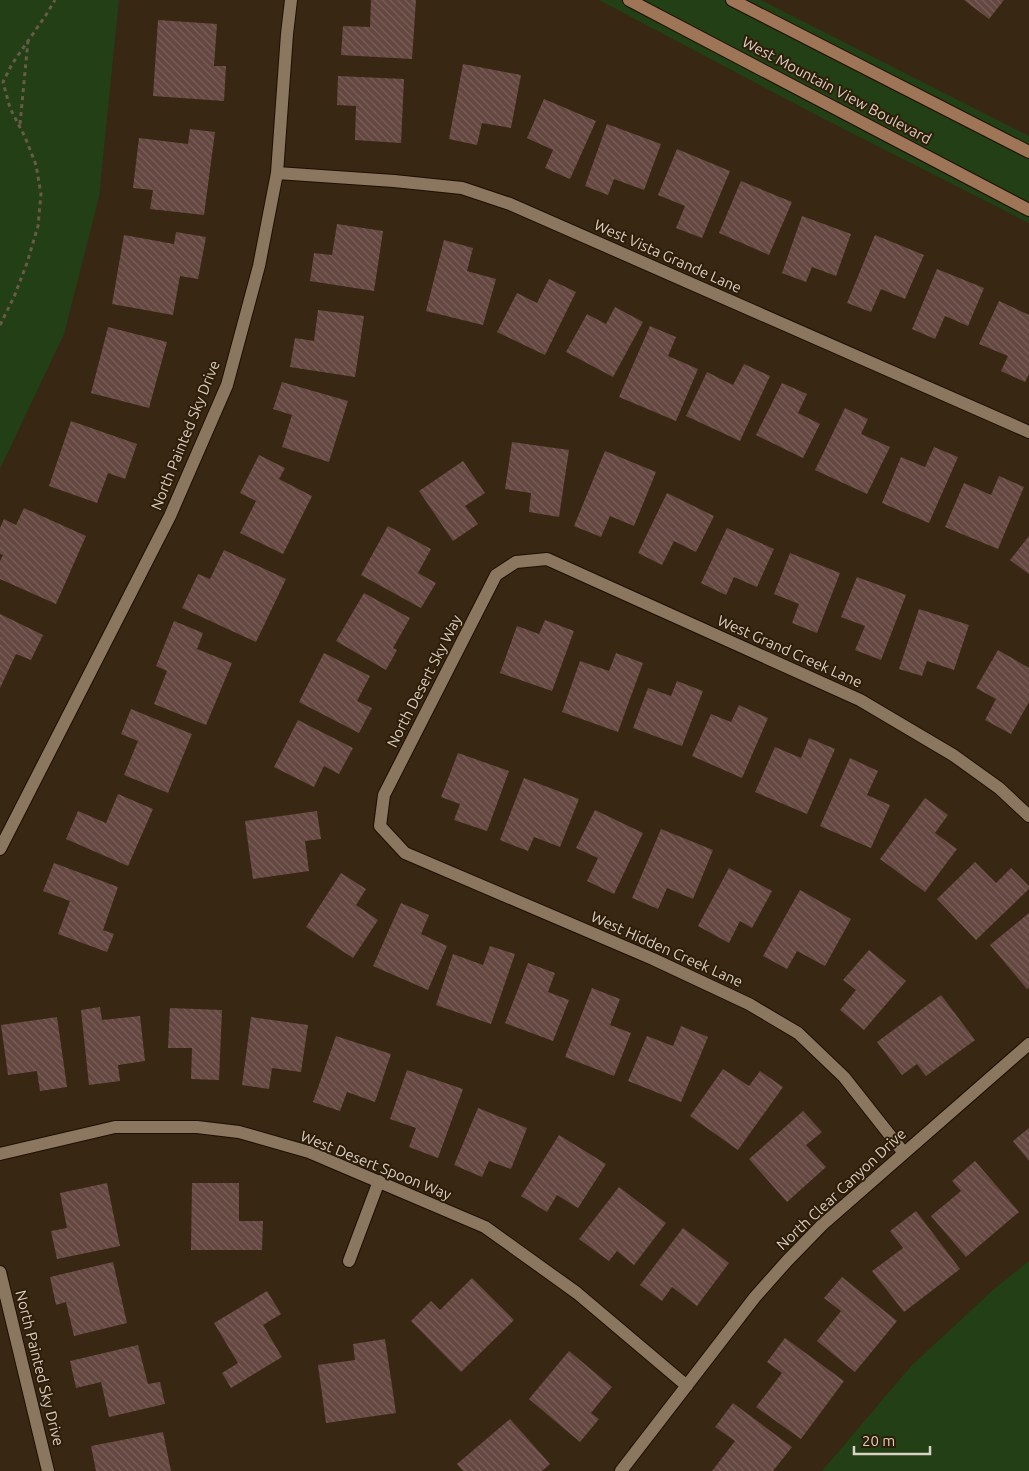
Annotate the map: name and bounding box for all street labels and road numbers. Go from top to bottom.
street label: West Mountain View Boulevard [740,33,934,147]
street label: West Vista Grande Lane [592,216,744,296]
street label: North Painted Sky Drive [147,358,223,512]
street label: West Grand Creek Lane [715,611,865,691]
street label: North Desert Sky Way [383,612,465,750]
street label: West Hidden Creek Lane [588,908,746,990]
street label: North Clear Canyon Drive [773,1125,909,1253]
street label: West Desert Spoon Way [298,1127,454,1203]
street label: North Painted Sky Drive [12,1288,68,1448]

